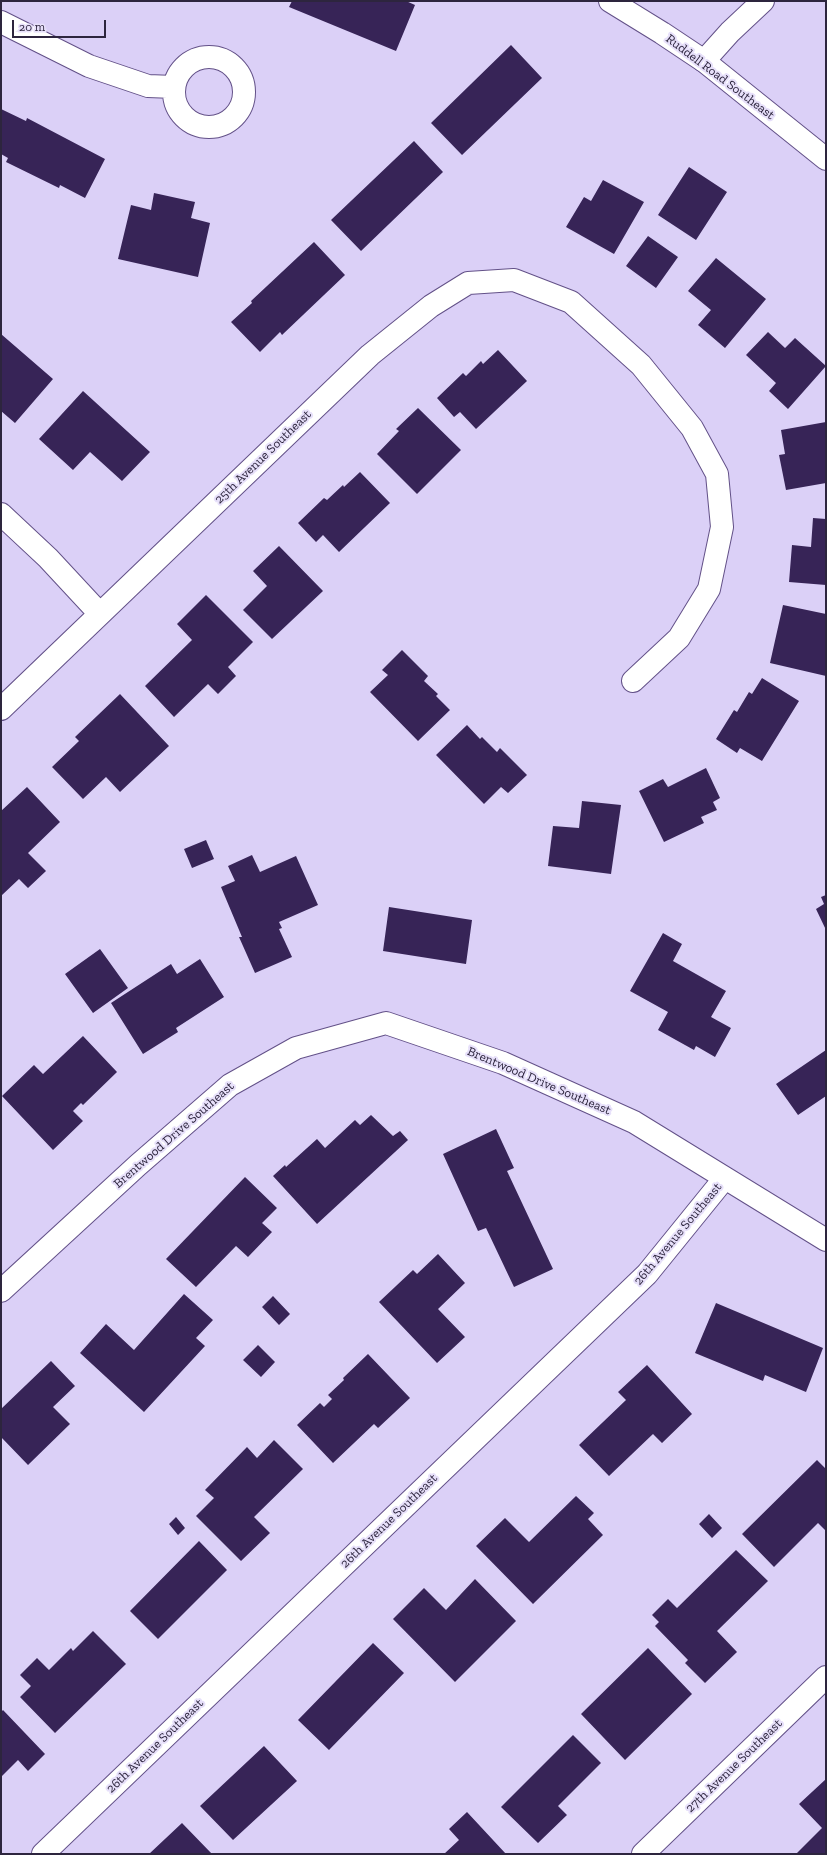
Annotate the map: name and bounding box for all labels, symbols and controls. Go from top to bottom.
scale bar [14,12,108,38]
text: 20 m [19,20,45,34]
street label: Ruddell Road Southeast [662,31,778,123]
street label: 25th Avenue Southeast [211,407,315,507]
street label: Brentwood Drive Southeast [465,1044,613,1118]
street label: Brentwood Drive Southeast [111,1078,237,1192]
street label: 26th Avenue Southeast [631,1180,725,1288]
street label: 26th Avenue Southeast [337,1471,441,1571]
street label: 26th Avenue Southeast [103,1696,207,1796]
street label: 27th Avenue Southeast [683,1716,785,1816]

